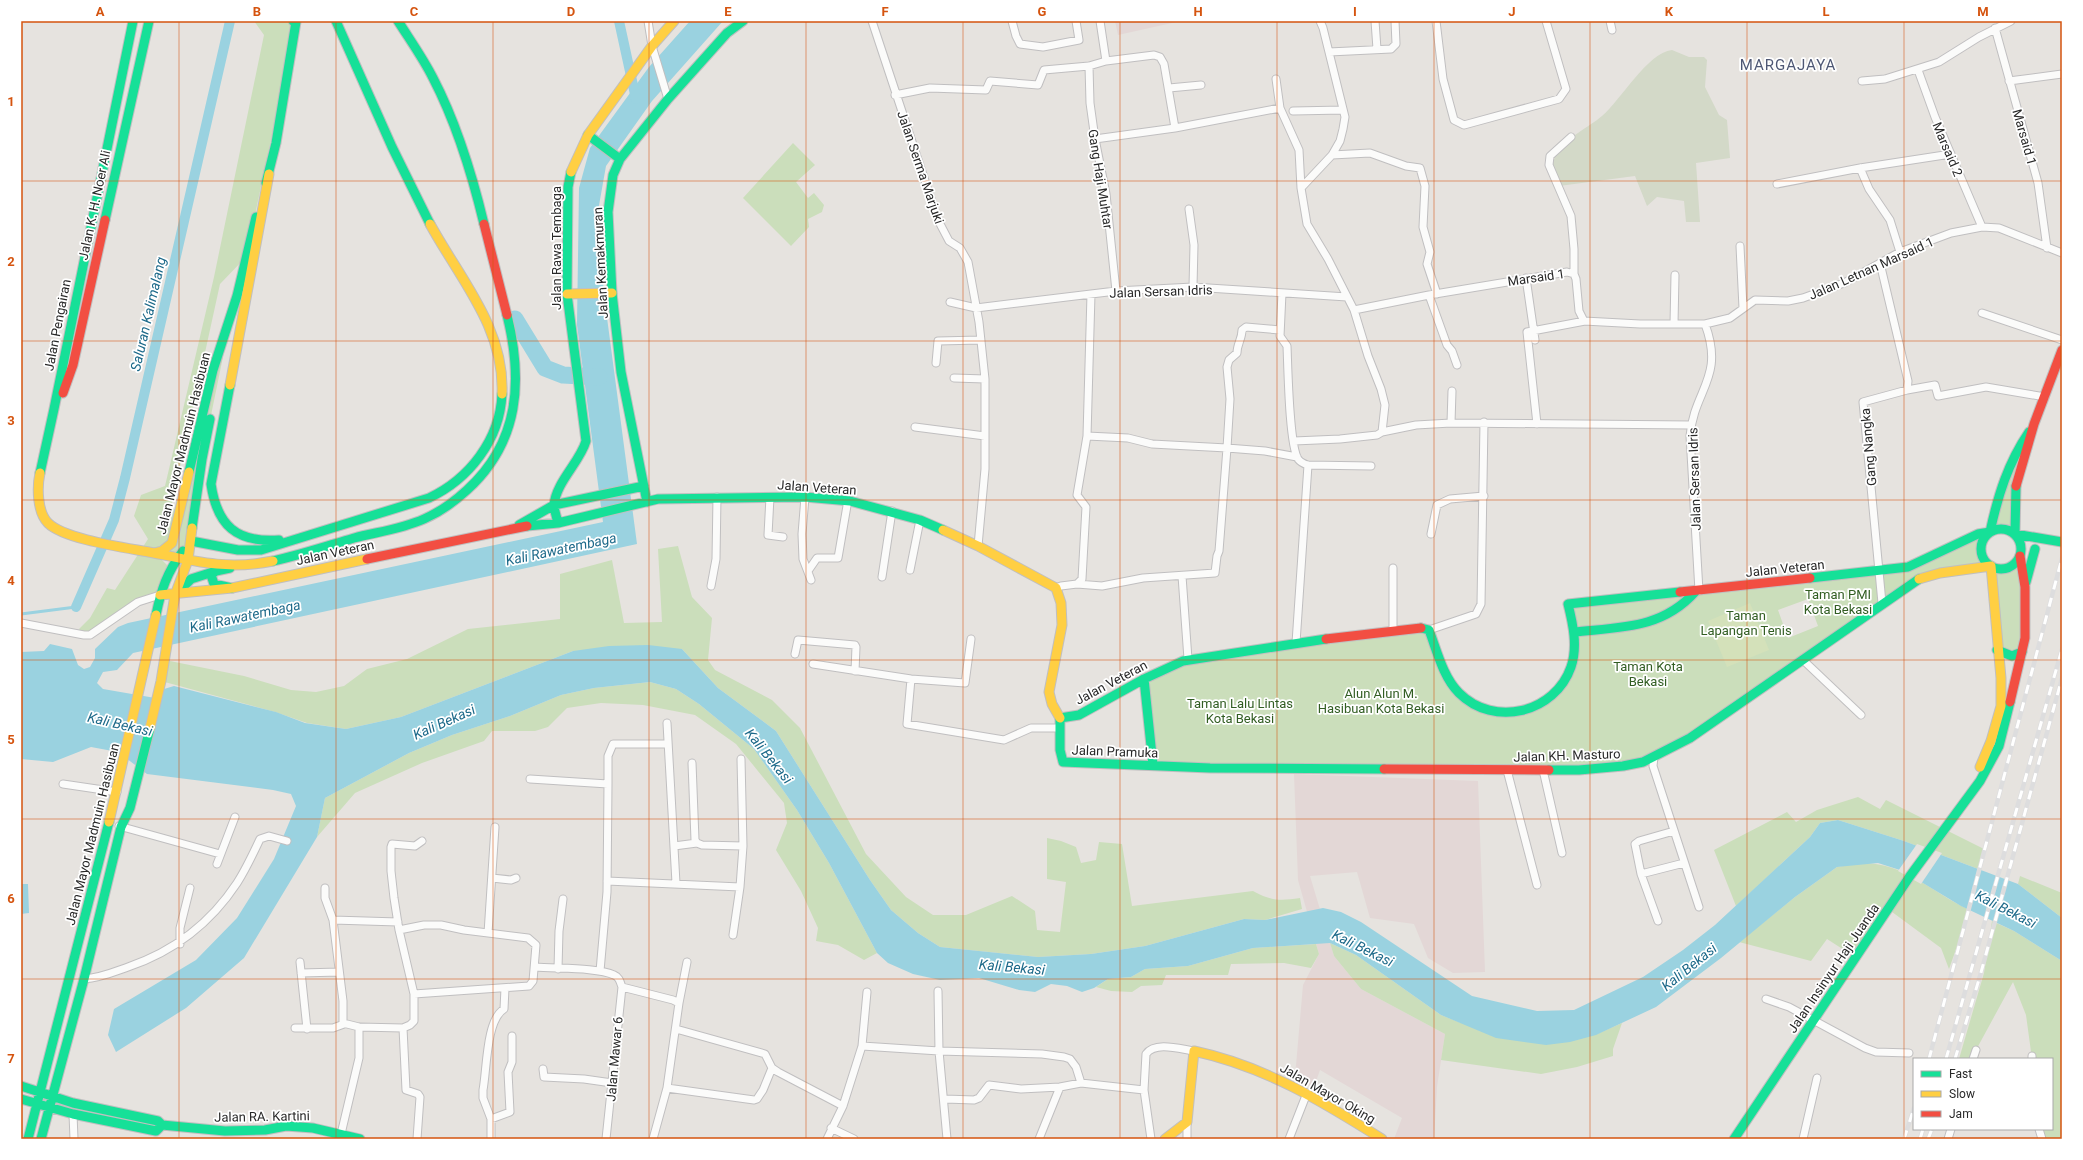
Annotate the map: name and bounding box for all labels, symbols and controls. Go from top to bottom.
text: A [96,4,105,19]
text: B [253,4,261,19]
text: C [410,4,419,19]
text: D [567,4,575,19]
text: E [724,4,732,19]
text: F [881,4,889,19]
text: G [1038,4,1047,19]
text: H [1193,4,1203,19]
text: I [1353,4,1357,19]
text: J [1508,4,1516,19]
text: K [1665,4,1674,19]
text: L [1822,4,1830,19]
text: M [1977,4,1989,19]
district label: MARGAJAYA [1740,56,1836,74]
text: 1 [7,94,15,109]
street label: Marsaid 1 [2009,107,2040,167]
street label: Jalan Serma Marjuki [894,109,947,226]
street label: Marsaid 2 [1929,120,1966,179]
street label: Gang Haji Muhtar [1085,128,1116,231]
street label: Jalan K. H. Noer Ali [76,149,113,261]
street label: Jalan Rawa Tembaga [549,186,564,310]
street label: Jalan Kemakmuran [590,207,611,319]
street label: Jalan Letnan Marsaid 1 [1806,234,1936,303]
text: 2 [7,254,15,269]
water label: Saluran Kalimalang [127,255,169,373]
street label: Marsaid 1 [1506,266,1566,289]
street label: Jalan Pengairan [41,278,74,372]
street label: Jalan Sersan Idris [1109,282,1213,301]
street label: Jalan Mayor Madmuin Hasibuan [154,351,213,536]
street label: Gang Nangka [1858,407,1879,487]
text: 3 [7,413,15,428]
street label: Jalan Sersan Idris [1685,427,1704,531]
street label: Jalan Veteran [777,477,857,498]
water label: Kali Rawatembaga [504,529,618,569]
street label: Jalan Veteran [295,537,375,568]
street label: Jalan Veteran [1745,557,1825,580]
text: 4 [7,573,15,588]
park label: Taman PMI Kota Bekasi [1804,587,1872,617]
water label: Kali Rawatembaga [188,596,302,636]
park label: Taman Lapangan Tenis [1700,608,1792,638]
street label: Jalan Veteran [1073,657,1150,708]
park label: Taman Kota Bekasi [1613,659,1683,689]
park label: Alun Alun M. Hasibuan Kota Bekasi [1318,686,1444,716]
park label: Taman Lalu Lintas Kota Bekasi [1187,696,1293,726]
water label: Kali Bekasi [411,701,478,743]
water label: Kali Bekasi [86,709,155,739]
water label: Kali Bekasi [742,725,796,787]
text: 5 [7,732,15,747]
street label: Jalan Mayor Madmuin Hasibuan [63,742,122,927]
street label: Jalan Pramuka [1071,742,1158,761]
street label: Jalan KH. Masturo [1513,746,1621,765]
water label: Kali Bekasi [1973,887,2040,931]
text: 6 [7,891,15,906]
street label: Jalan Insinyur Haji Juanda [1785,901,1882,1036]
water label: Kali Bekasi [1330,926,1397,970]
water label: Kali Bekasi [1658,940,1720,994]
water label: Kali Bekasi [978,956,1046,978]
street label: Jalan Mawar 6 [603,1016,626,1102]
text: 7 [7,1051,15,1066]
legend [1913,1058,2053,1130]
street label: Jalan Mayor Oking [1277,1060,1378,1127]
text: Fast [1949,1067,1972,1081]
text: Slow [1949,1087,1975,1101]
text: Jam [1949,1107,1973,1121]
street label: Jalan RA. Kartini [214,1108,310,1125]

